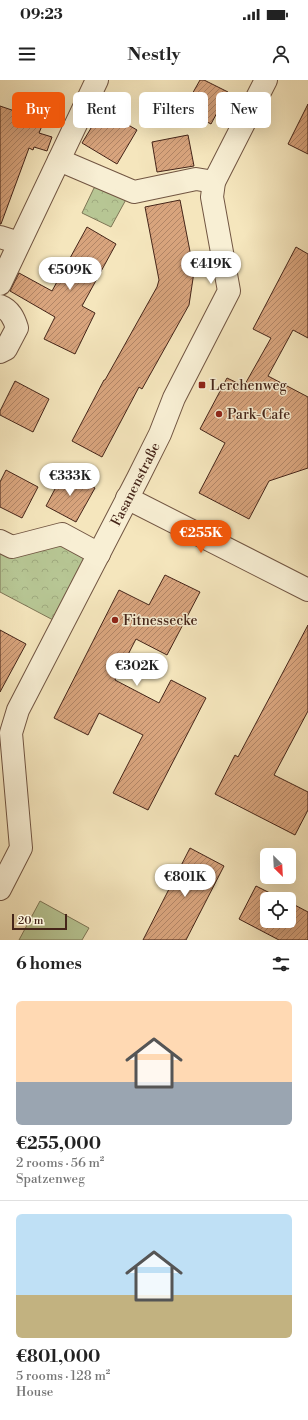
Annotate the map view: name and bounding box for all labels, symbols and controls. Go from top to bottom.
text: 09:23 [20,5,63,24]
icon: menu [16,43,38,65]
text: Nestly [127,43,181,66]
icon: person [270,43,292,65]
chip: Buy [12,92,65,128]
chip: Rent [73,92,131,128]
chip: Filters [139,92,208,128]
chip: New [216,92,271,128]
pin: €419K [183,251,239,285]
text: €419K [190,256,232,272]
pin: €509K [42,257,98,291]
text: €509K [48,262,92,278]
place label: Lerchenweg [210,377,288,395]
marker: Lerchenweg [197,380,207,390]
place label: Park-Cafe [227,406,290,424]
marker: Park-Cafe [214,409,224,419]
street label: Fasanenstraße [107,440,165,529]
pin: €333K [42,463,98,497]
text: €333K [49,468,91,484]
pin: €255K [173,520,229,554]
text: €255K [179,525,223,541]
place label: Fitnessecke [123,612,198,630]
marker: Fitnessecke [110,615,120,625]
pin: €302K [109,653,165,687]
text: €302K [115,658,159,674]
north arrow [260,848,296,884]
map controls [260,848,296,928]
pin: €801K [157,864,213,898]
text: €801K [164,869,206,885]
button: locate [260,892,296,928]
scale bar [12,912,67,931]
text: 20 m [18,914,43,928]
text: 6 homes [16,953,82,975]
icon: filters [270,953,292,975]
icon: home [118,1027,190,1099]
text: €255,000 [16,1133,101,1155]
text: 2 rooms · 56 m² [16,1155,104,1171]
text: Spatzenweg [16,1171,85,1187]
icon: home [118,1240,190,1312]
text: €801,000 [16,1346,100,1368]
text: 5 rooms · 128 m² [16,1368,110,1384]
text: House [16,1384,53,1400]

